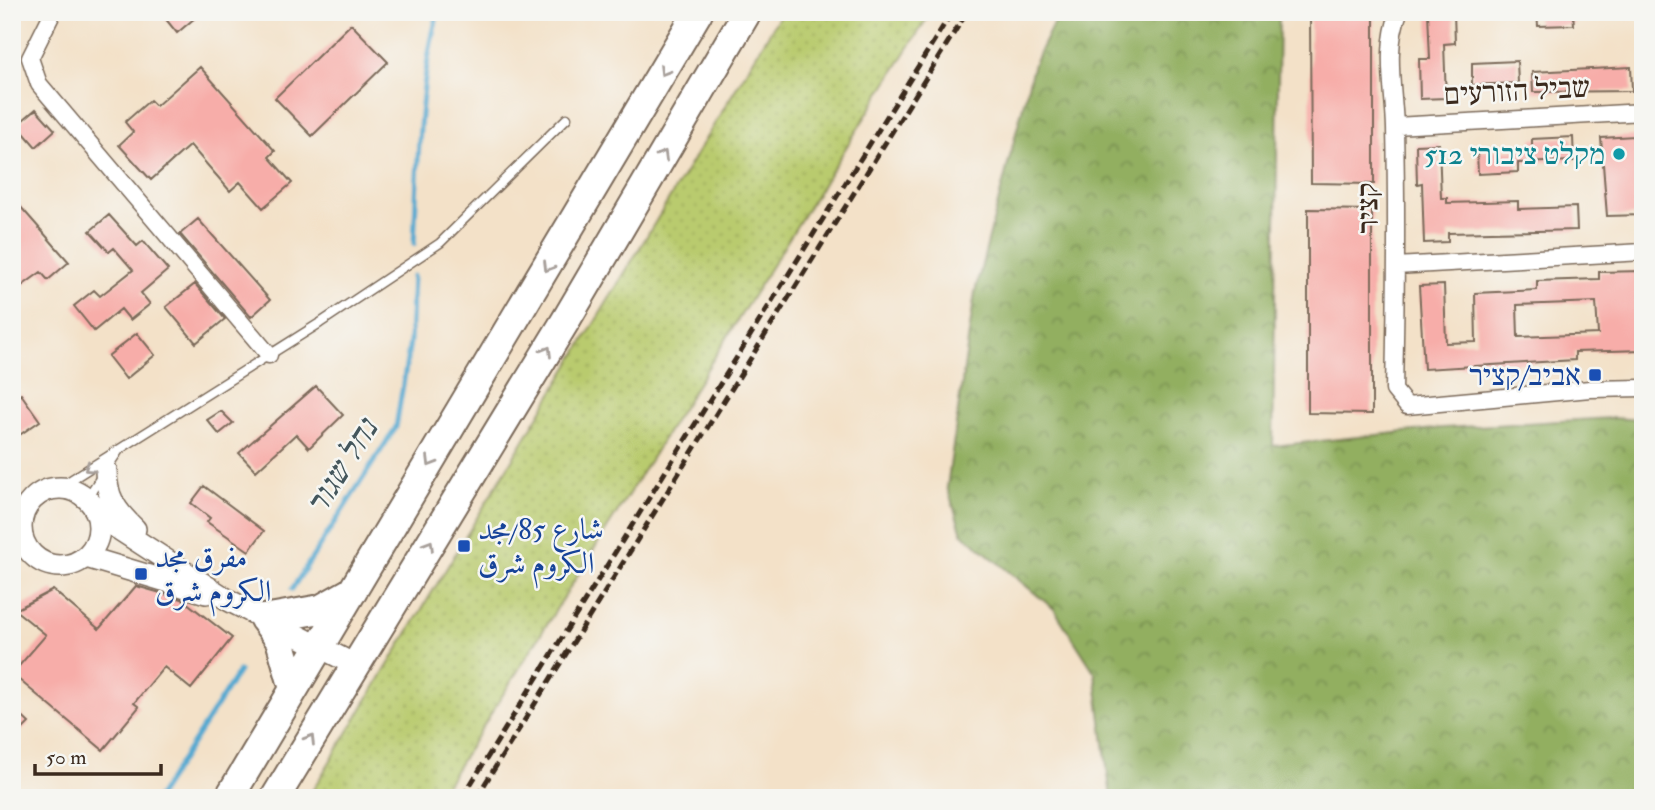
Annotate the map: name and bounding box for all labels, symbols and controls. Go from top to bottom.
one-way arrow [659,63,672,76]
street label: שביל הזורעים [1443,69,1591,113]
place label: מקלט ציבורי 512 [1424,136,1605,173]
marker: מקלט ציבורי 512 [1611,146,1627,162]
one-way arrow [655,150,668,163]
street label: קציר [1349,182,1387,234]
one-way arrow [543,259,556,272]
one-way arrow [539,346,552,359]
place label: אביב/קציר [1469,357,1581,394]
marker: אביב/קציר [1587,367,1603,383]
water label: נחל שגור [297,410,388,522]
one-way arrow [427,455,440,468]
one-way arrow [84,459,97,472]
place label: شارع 85/مجد الكروم شرق [478,511,604,589]
marker: شارع 85/مجد الكروم شرق [456,538,472,554]
place label: مفرق مجد الكروم شرق [155,539,272,617]
one-way arrow [420,540,433,553]
marker: مفرق مجد الكروم شرق [133,566,149,582]
scale bar [35,733,161,777]
one-way arrow [302,734,315,747]
text: 50 m [46,744,87,771]

